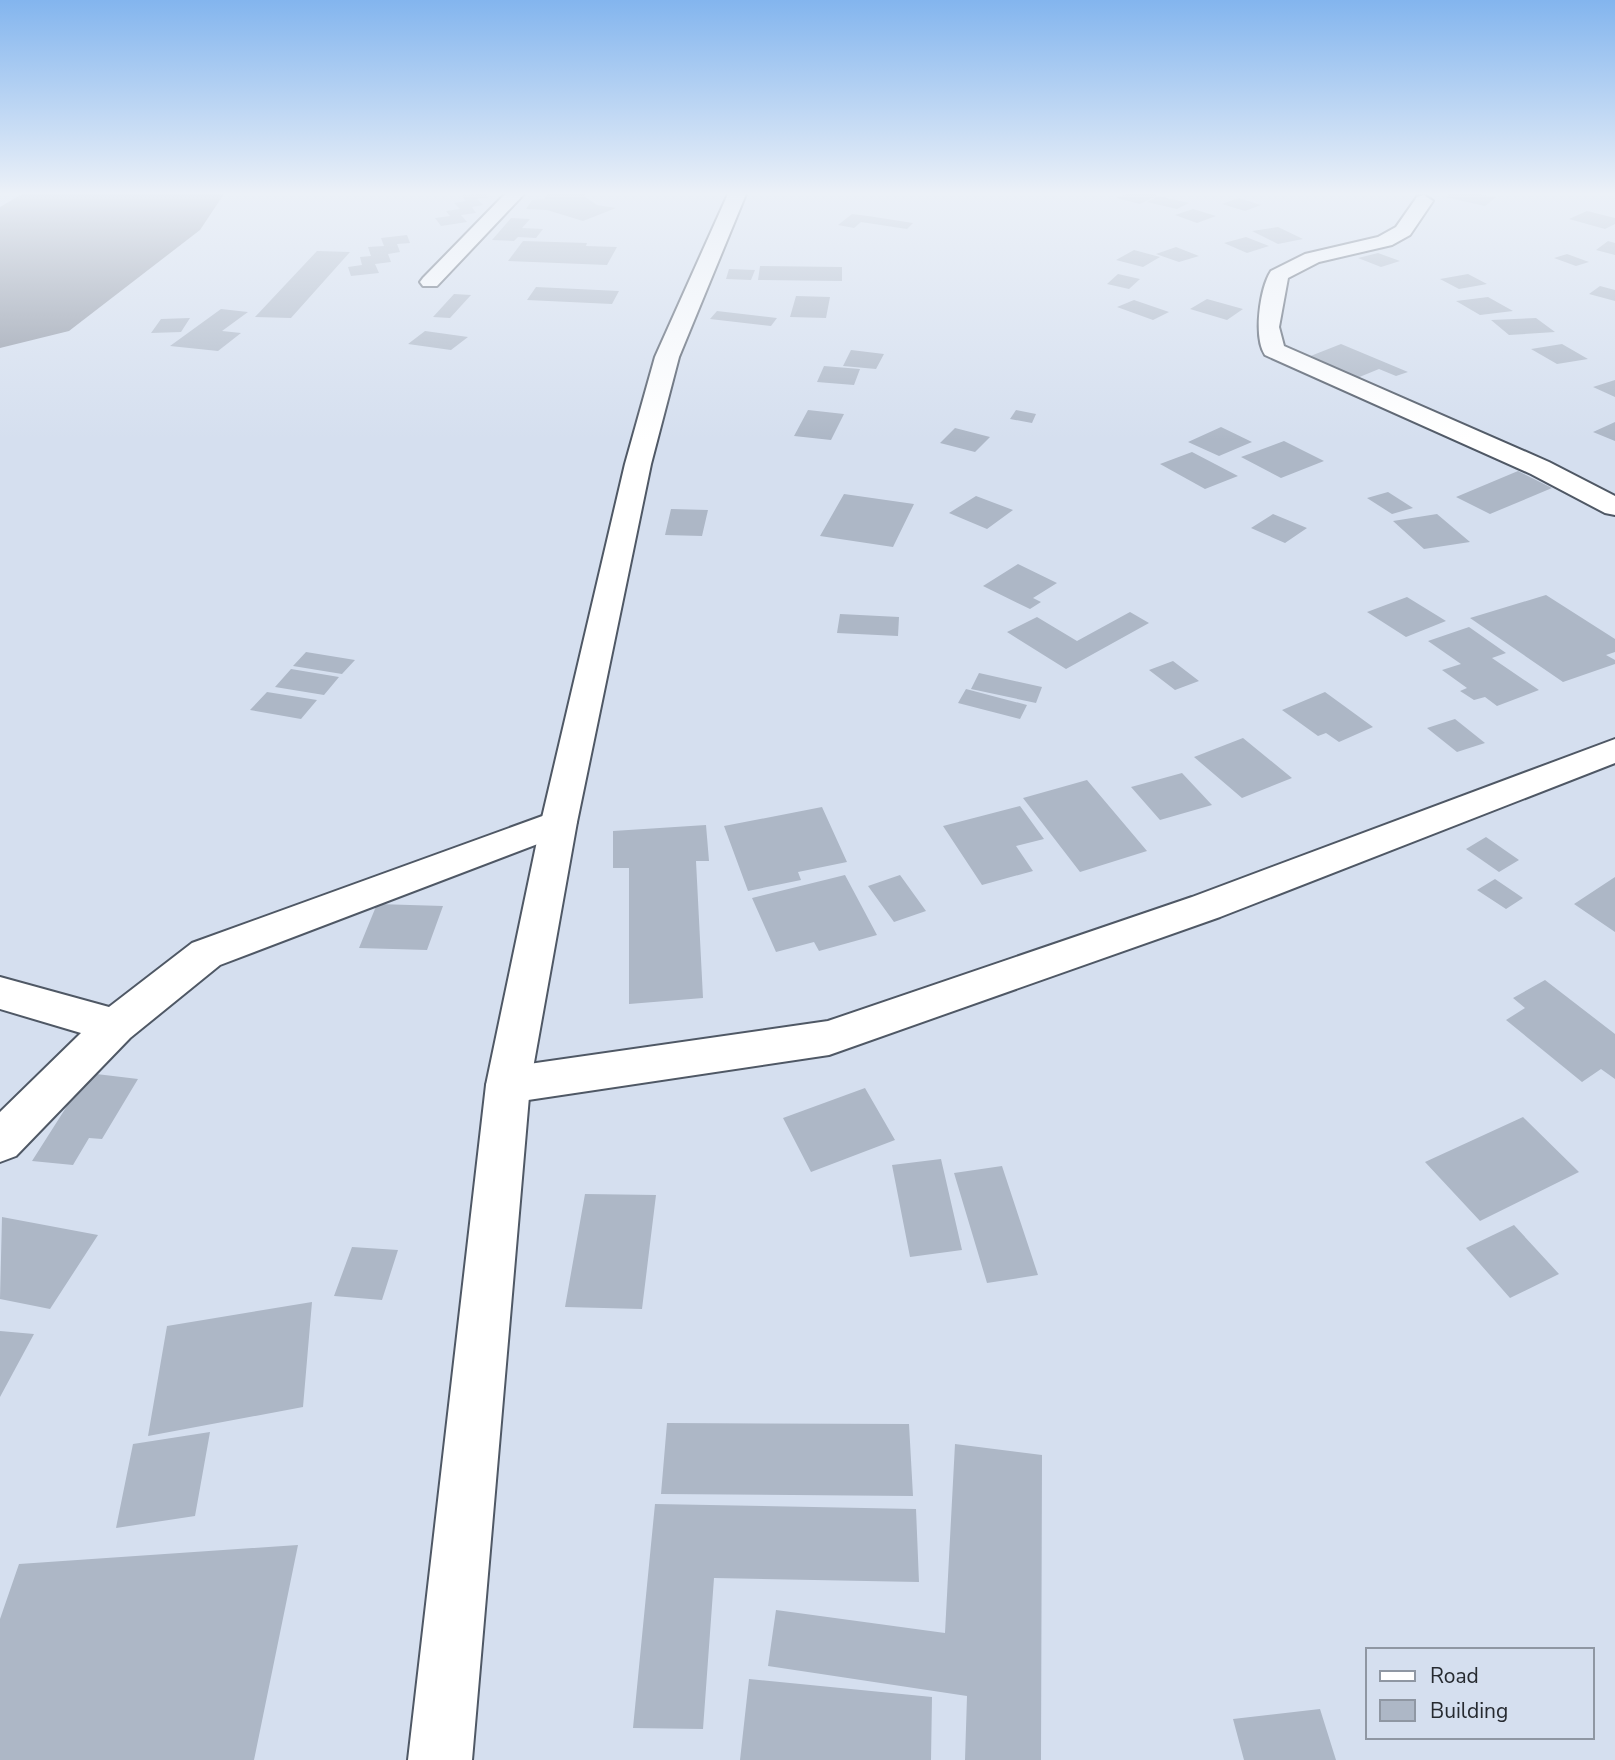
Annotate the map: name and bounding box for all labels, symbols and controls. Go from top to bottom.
legend [1366,1648,1594,1739]
text: Road [1430,1662,1479,1690]
text: Building [1430,1697,1508,1725]

